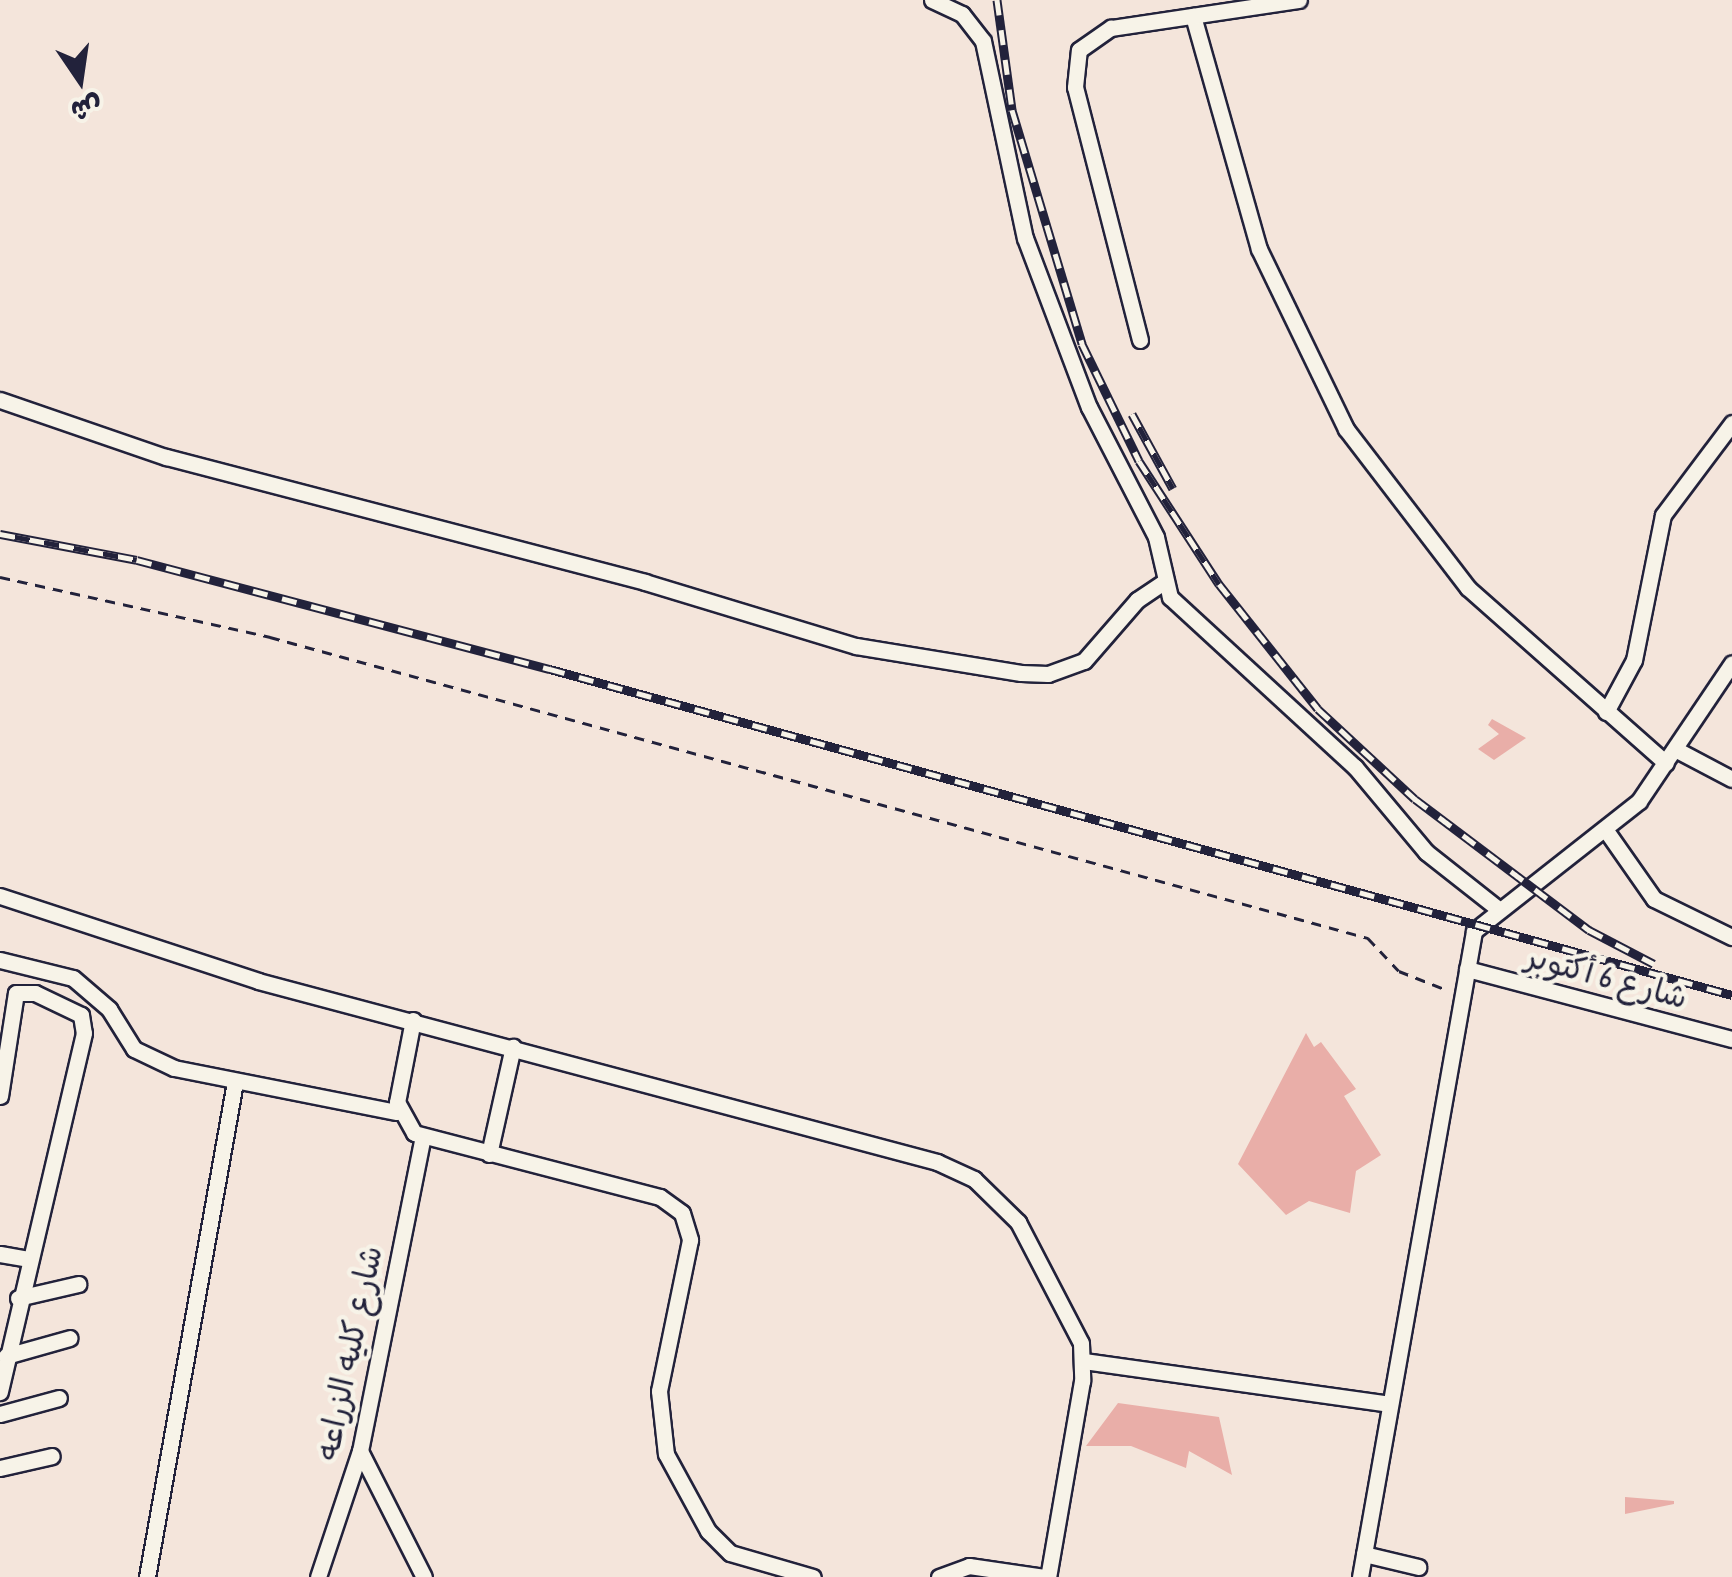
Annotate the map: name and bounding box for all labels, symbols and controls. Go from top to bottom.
north arrow [30,30,130,130]
text: ش [67,87,106,131]
street label: شارع 6 أكتوبر [1522,937,1692,1017]
street label: شارع كليه الزراعه [308,1242,390,1464]

